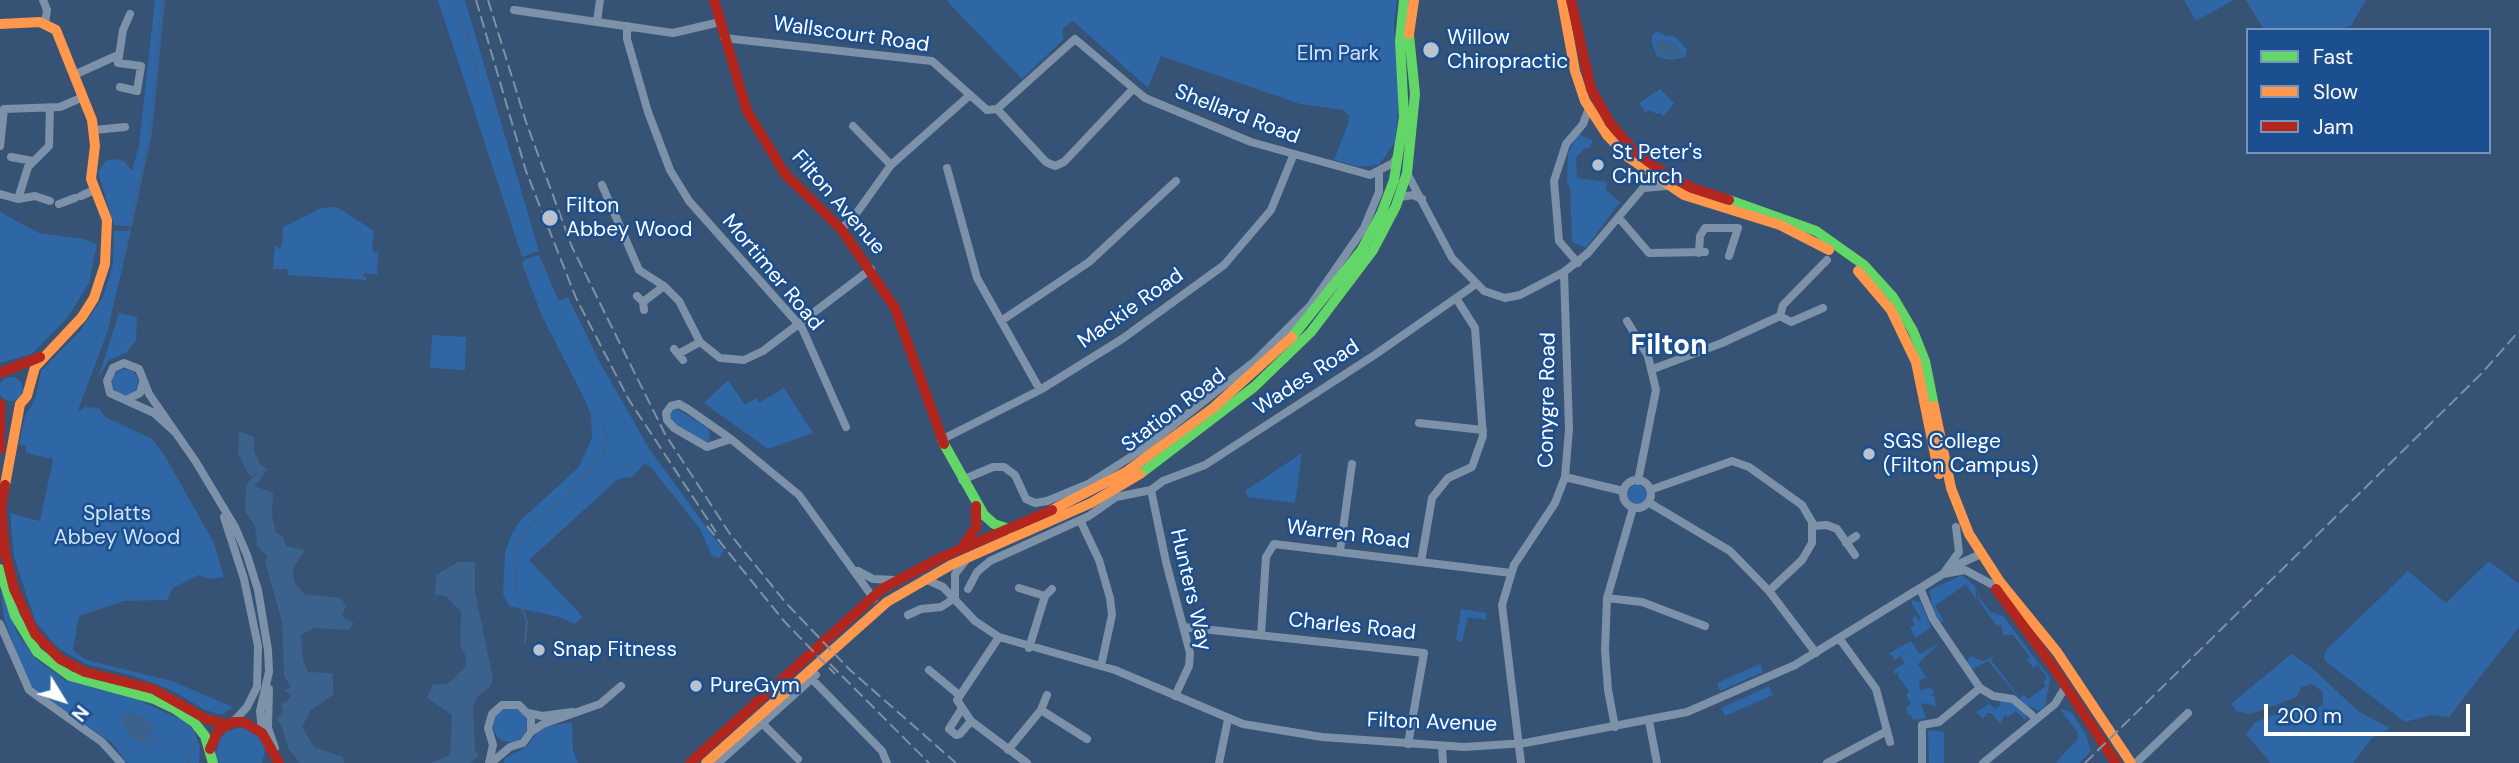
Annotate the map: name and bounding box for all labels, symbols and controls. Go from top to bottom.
street label: Wallscourt Road [771,12,931,58]
place label: Willow Chiropractic [1447,25,1568,75]
legend [2246,28,2491,154]
marker: Willow Chiropractic [1421,40,1441,60]
park label: Elm Park [1297,41,1379,67]
text: Fast [2313,43,2353,71]
text: Slow [2313,78,2358,106]
street label: Shellard Road [1171,80,1303,150]
text: Jam [2313,113,2354,141]
place label: St Peter's Church [1612,140,1703,190]
street label: Filton Avenue [786,146,890,260]
marker: St Peter's Church [1590,157,1606,173]
place label: Filton Abbey Wood [566,193,692,243]
marker: Filton Abbey Wood [540,208,560,228]
street label: Mortimer Road [716,210,828,336]
street label: Mackie Road [1073,263,1189,355]
district label: Filton [1631,330,1707,364]
street label: Conygre Road [1534,332,1562,468]
street label: Wades Road [1249,335,1365,421]
street label: Station Road [1117,364,1231,458]
place label: SGS College (Filton Campus) [1883,429,2039,479]
marker: SGS College (Filton Campus) [1861,446,1877,462]
park label: Splatts Abbey Wood [54,501,180,551]
street label: Warren Road [1285,515,1411,555]
street label: Hunters Way [1164,527,1216,653]
street label: Charles Road [1287,608,1417,646]
place label: Snap Fitness [553,637,677,663]
marker: Snap Fitness [531,642,547,658]
north arrow [28,665,98,735]
place label: PureGym [710,673,800,699]
marker: PureGym [688,678,704,694]
scale bar [2267,690,2474,734]
text: N [66,700,94,726]
text: 200 m [2277,702,2342,730]
street label: Filton Avenue [1366,708,1498,738]

